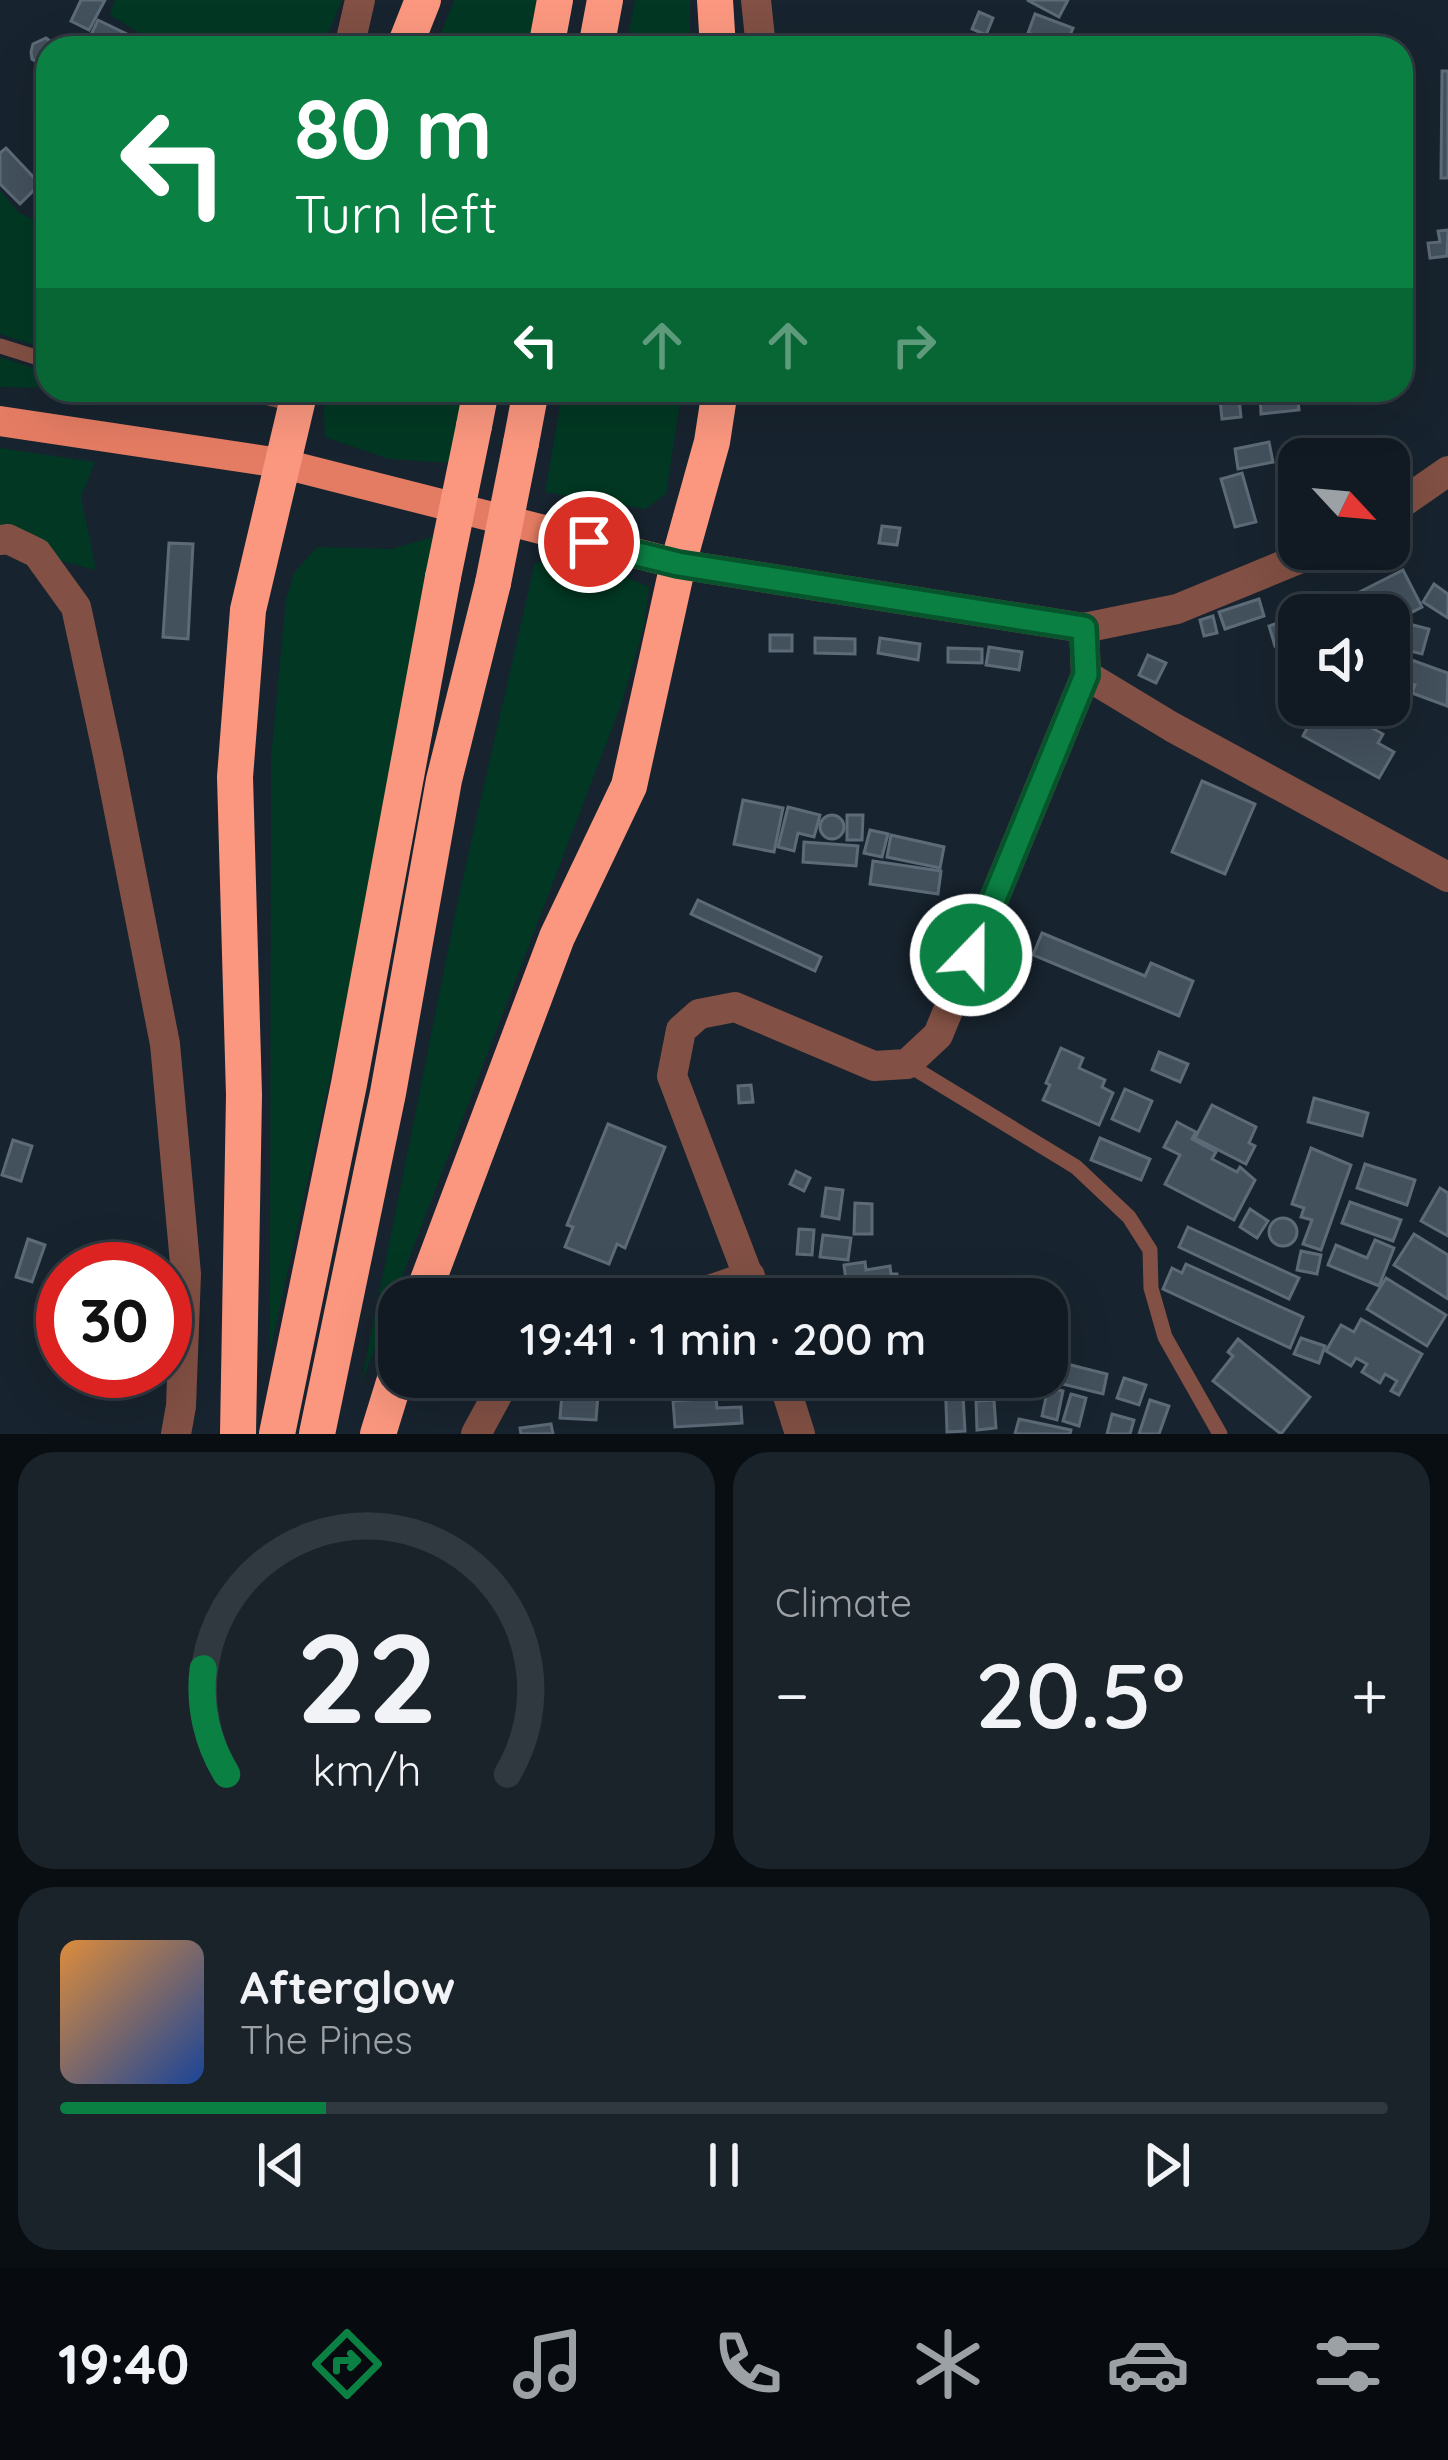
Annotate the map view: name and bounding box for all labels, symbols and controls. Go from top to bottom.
text: 80 m [294,75,493,180]
icon: left [96,84,252,240]
text: Turn left [294,179,498,247]
icon: left [503,312,569,378]
icon: ahead [629,312,695,378]
icon: ahead [755,312,821,378]
icon: right [881,312,947,378]
north arrow [1278,438,1410,570]
map controls [1278,438,1410,726]
pin [538,491,640,593]
icon: arrive [556,509,622,575]
button: sound [1278,594,1410,726]
position arrow [908,892,1034,1018]
speed limit sign: 30 [36,1242,192,1398]
text: 19:41 · 1 min · 200 m [520,1310,926,1366]
text: Climate [775,1578,912,1627]
text: 22 [295,1598,438,1754]
text: 20.5° [975,1638,1185,1751]
text: − [775,1653,809,1736]
text: + [1351,1653,1388,1736]
text: km/h [312,1742,421,1796]
text: Afterglow [240,1959,455,2015]
text: The Pines [240,2015,413,2064]
icon: previous [248,2132,314,2198]
icon: pause [691,2132,757,2198]
icon: next [1134,2132,1200,2198]
icon: directions [305,2322,389,2406]
icon: music [506,2322,590,2406]
icon: phone [706,2322,790,2406]
icon: climate [906,2322,990,2406]
icon: car [1106,2322,1190,2406]
icon: filters [1306,2322,1390,2406]
text: 19:40 [58,2330,189,2398]

